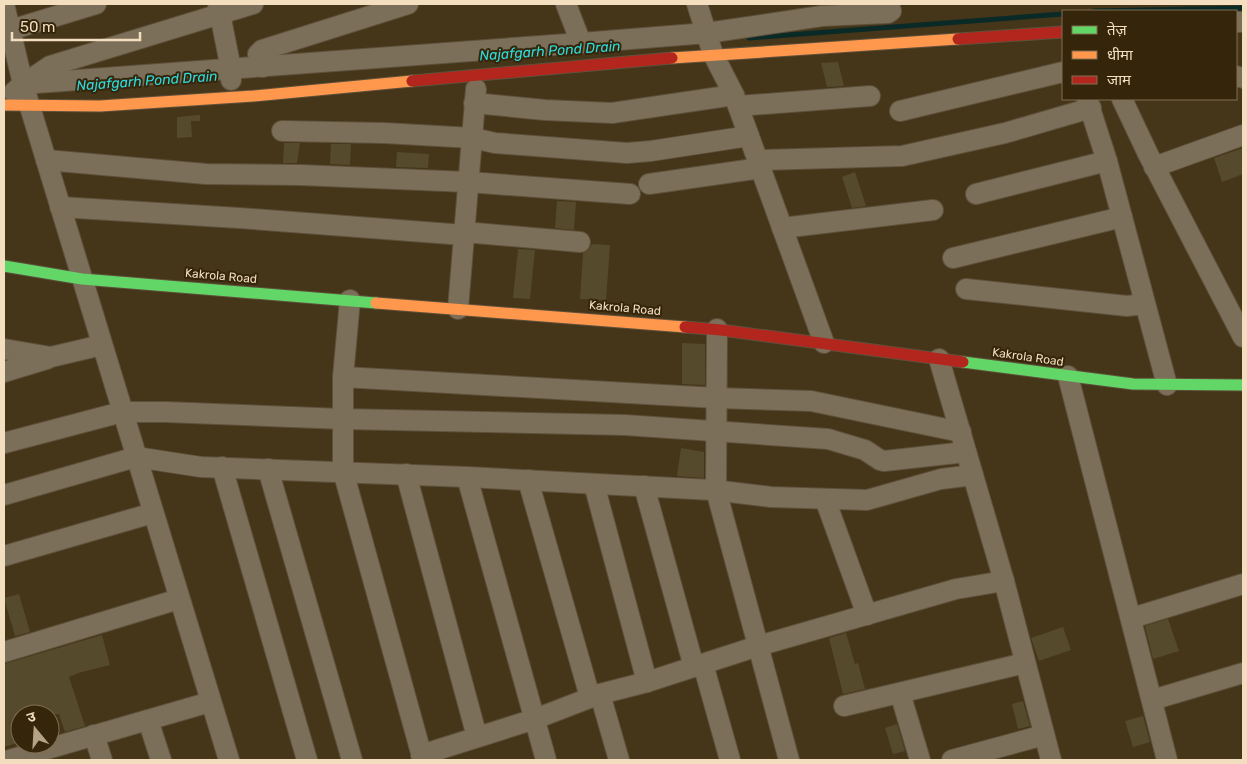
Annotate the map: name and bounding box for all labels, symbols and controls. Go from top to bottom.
scale bar [12,10,140,42]
legend [1062,10,1237,100]
text: 50 m [20,18,55,36]
text: तेज़ [1107,21,1128,39]
water label: Najafgarh Pond Drain [479,38,621,64]
text: धीमा [1107,46,1134,64]
water label: Najafgarh Pond Drain [76,68,218,94]
text: जाम [1107,71,1132,89]
street label: Kakrola Road [184,266,258,286]
street label: Kakrola Road [588,298,662,318]
street label: Kakrola Road [991,345,1065,369]
north arrow [10,704,60,754]
text: उ [25,708,38,726]

